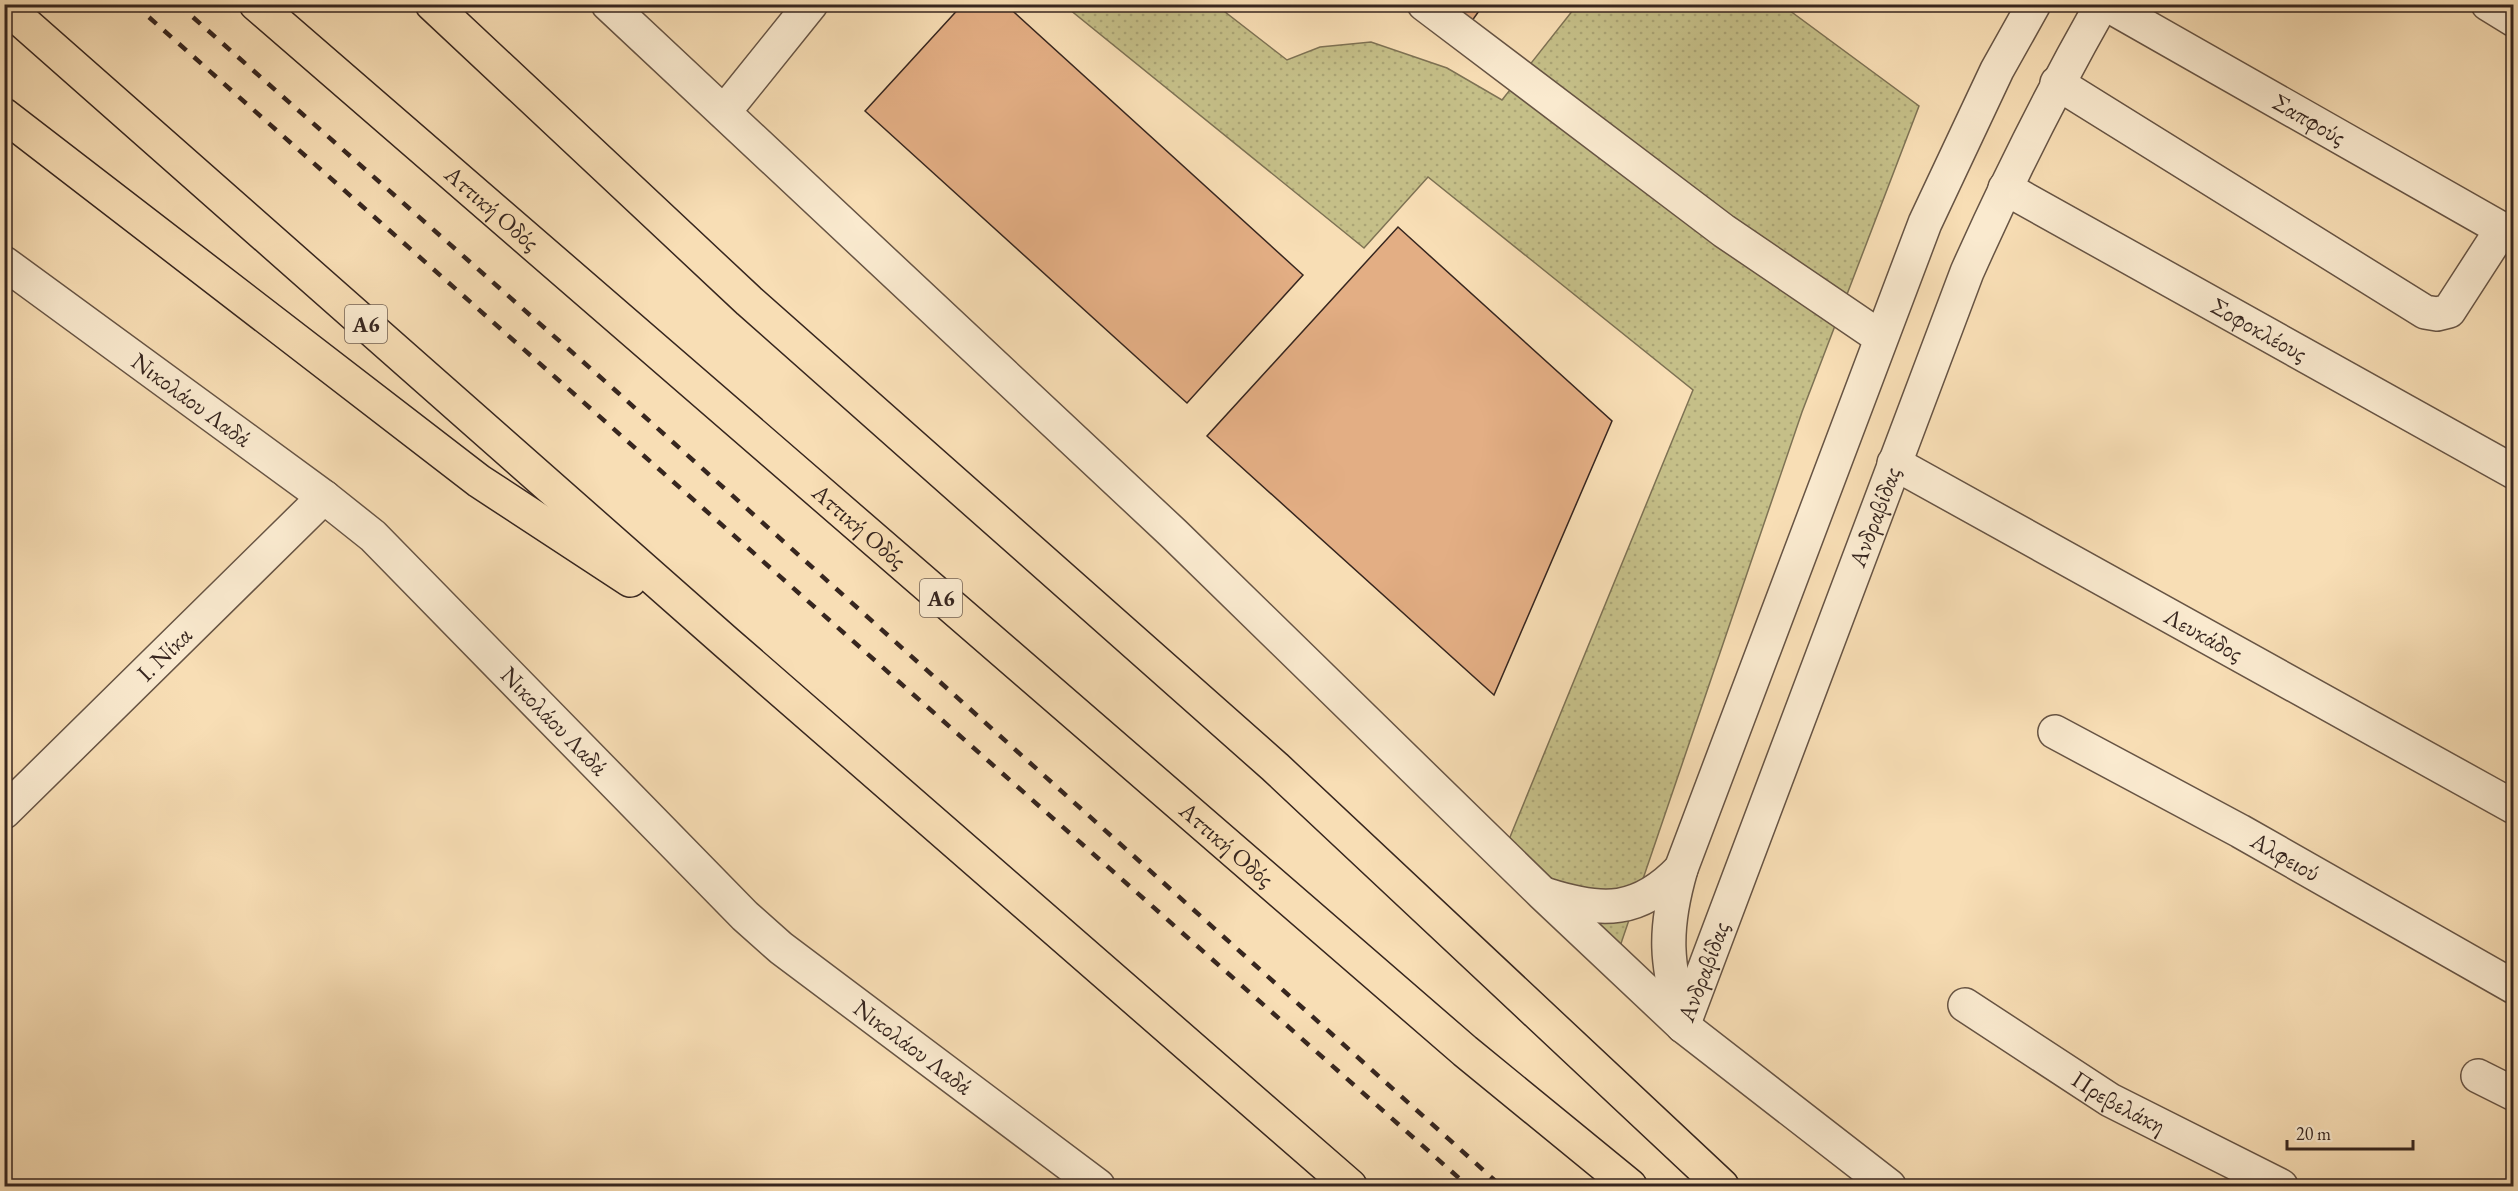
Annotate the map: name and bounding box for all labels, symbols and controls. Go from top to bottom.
street label: Σαπφούς [2268,86,2352,152]
street label: Αττική Οδός [438,158,546,257]
street label: Σοφοκλέους [2206,290,2313,369]
road number: Α6 [345,305,387,343]
street label: Νικολάου Λαδά [126,345,258,454]
street label: Ανδραβίδας [1841,462,1907,572]
street label: Αττική Οδός [805,476,913,576]
road number: Α6 [920,579,962,617]
street label: Λευκάδος [2158,600,2249,669]
street label: Ι. Νίκα [130,620,198,688]
street label: Νικολάου Λαδά [494,659,615,782]
street label: Αττική Οδός [1172,794,1281,894]
street label: Αλφειού [2245,824,2326,888]
street label: Ανδραβίδας [1670,917,1736,1027]
street label: Νικολάου Λαδά [848,992,979,1101]
street label: Πρεβελάκη [2066,1063,2171,1140]
scale bar [2287,1113,2413,1151]
text: 20 m [2296,1122,2331,1145]

